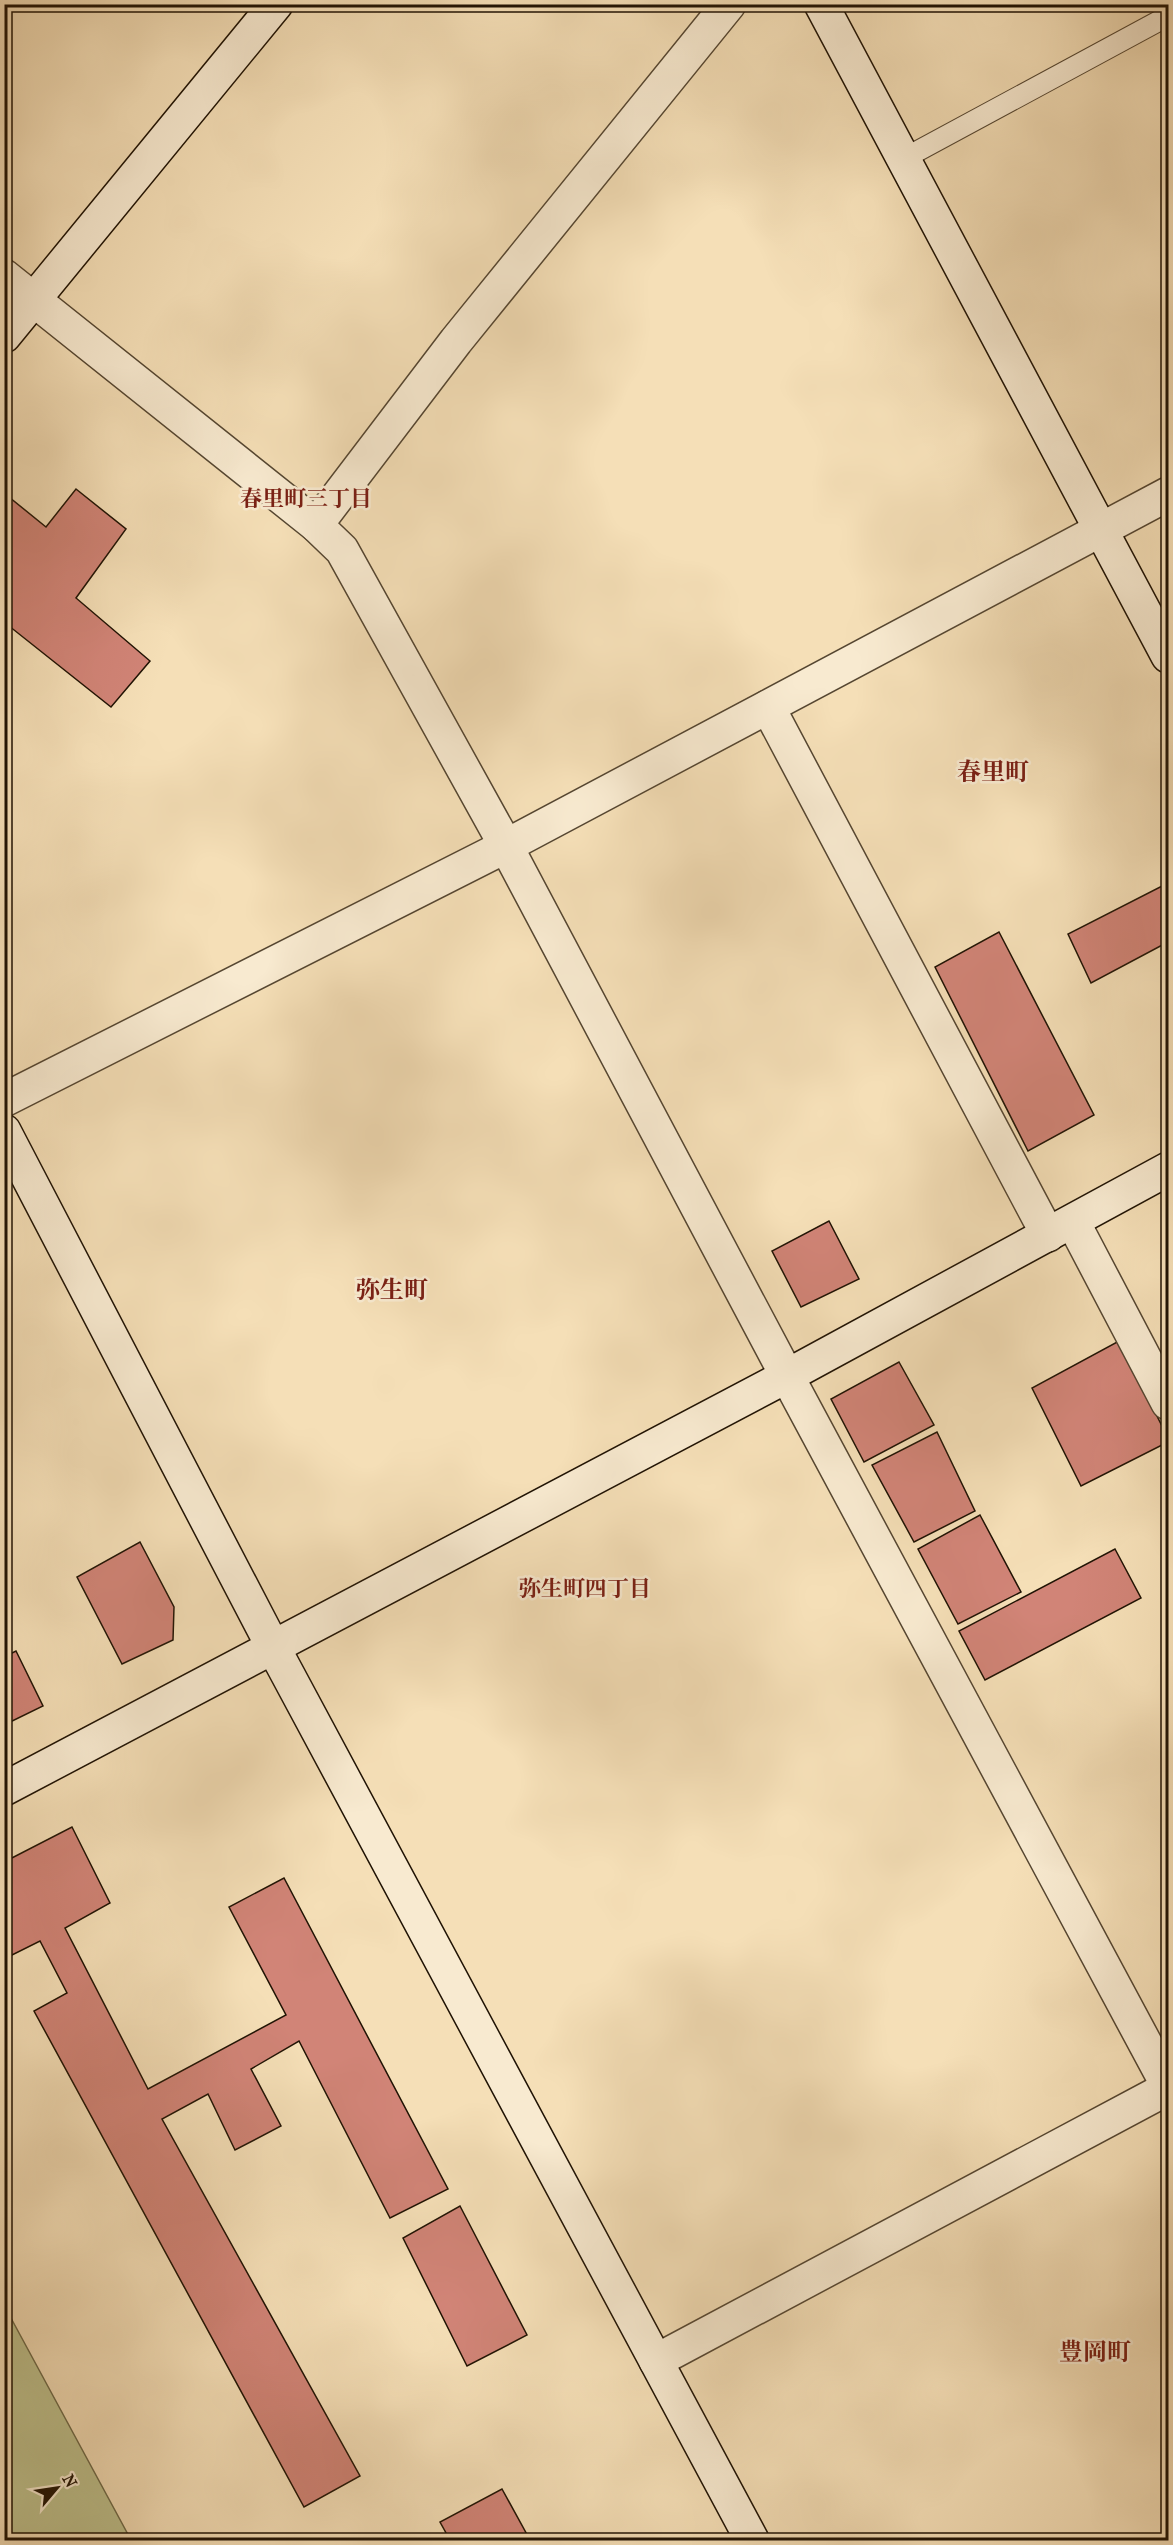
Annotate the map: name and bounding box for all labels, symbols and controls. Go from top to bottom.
district label: 春里町三丁目 [240,486,372,512]
district label: 春里町 [957,758,1029,786]
district label: 弥生町 [356,1276,428,1304]
district label: 弥生町四丁目 [519,1576,651,1602]
district label: 豊岡町 [1059,2338,1131,2366]
north arrow [27,2458,87,2518]
text: N [58,2471,81,2492]

